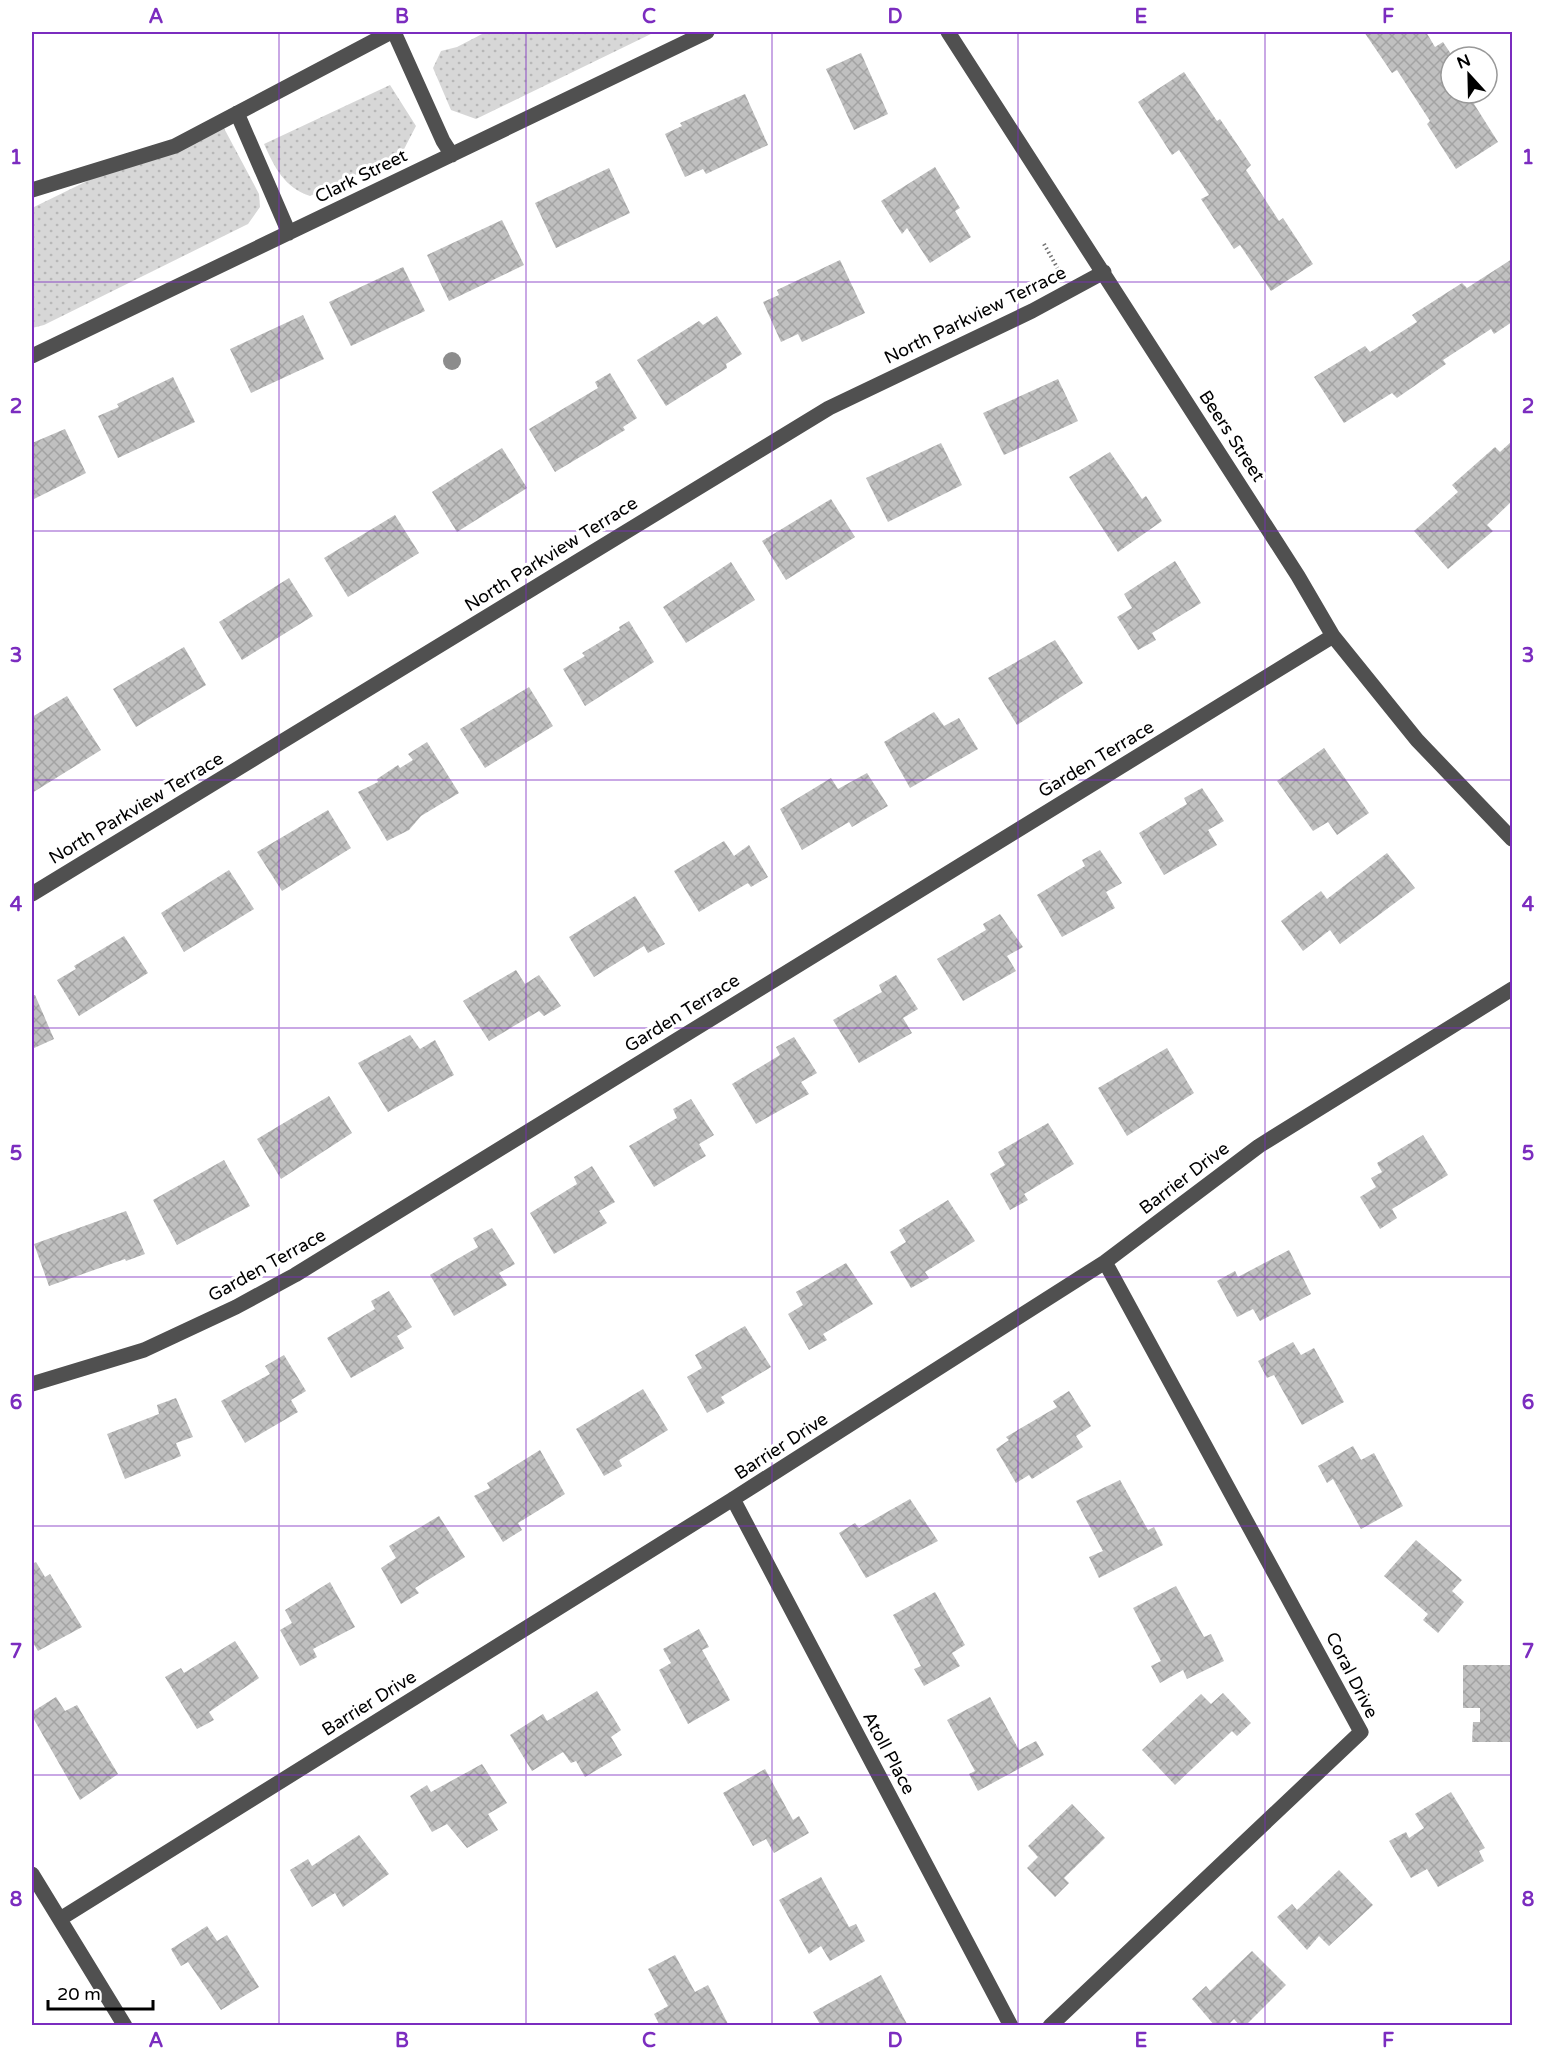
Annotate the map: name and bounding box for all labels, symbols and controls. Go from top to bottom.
text: A [149,5,164,29]
text: B [395,5,409,29]
text: C [642,5,656,29]
text: D [887,5,903,29]
text: E [1135,5,1148,29]
text: F [1382,5,1394,29]
north arrow [1439,45,1499,105]
text: N [1454,50,1473,74]
street label: Clark Street [311,144,411,208]
text: 1 [10,146,22,170]
text: 1 [1522,146,1534,170]
street label: North Parkview Terrace [880,261,1070,369]
street label: Beers Street [1194,386,1270,486]
text: 2 [10,395,22,419]
text: 2 [1522,395,1534,419]
street label: North Parkview Terrace [460,492,642,616]
text: 3 [10,644,22,668]
text: 3 [1522,644,1534,668]
street label: Garden Terrace [1034,716,1158,802]
street label: North Parkview Terrace [45,747,227,869]
text: 4 [10,893,23,917]
text: 4 [1522,893,1535,917]
street label: Garden Terrace [621,969,743,1057]
street label: Barrier Drive [1135,1137,1233,1219]
text: 5 [10,1142,22,1166]
text: 5 [1522,1142,1534,1166]
street label: Garden Terrace [204,1224,330,1306]
text: 6 [10,1391,22,1415]
text: 6 [1522,1391,1534,1415]
street label: Barrier Drive [730,1408,832,1484]
street label: Coral Drive [1321,1628,1383,1722]
text: 7 [10,1640,22,1664]
text: 7 [1522,1640,1534,1664]
street label: Barrier Drive [318,1665,420,1741]
street label: Atoll Place [858,1708,920,1798]
text: 8 [10,1888,22,1912]
text: 8 [1522,1888,1534,1912]
scale bar [48,1973,153,2011]
text: 20 m [57,1983,101,2005]
text: A [149,2029,164,2053]
text: B [395,2029,409,2053]
text: C [642,2029,656,2053]
text: D [887,2029,903,2053]
text: E [1135,2029,1148,2053]
text: F [1382,2029,1394,2053]

